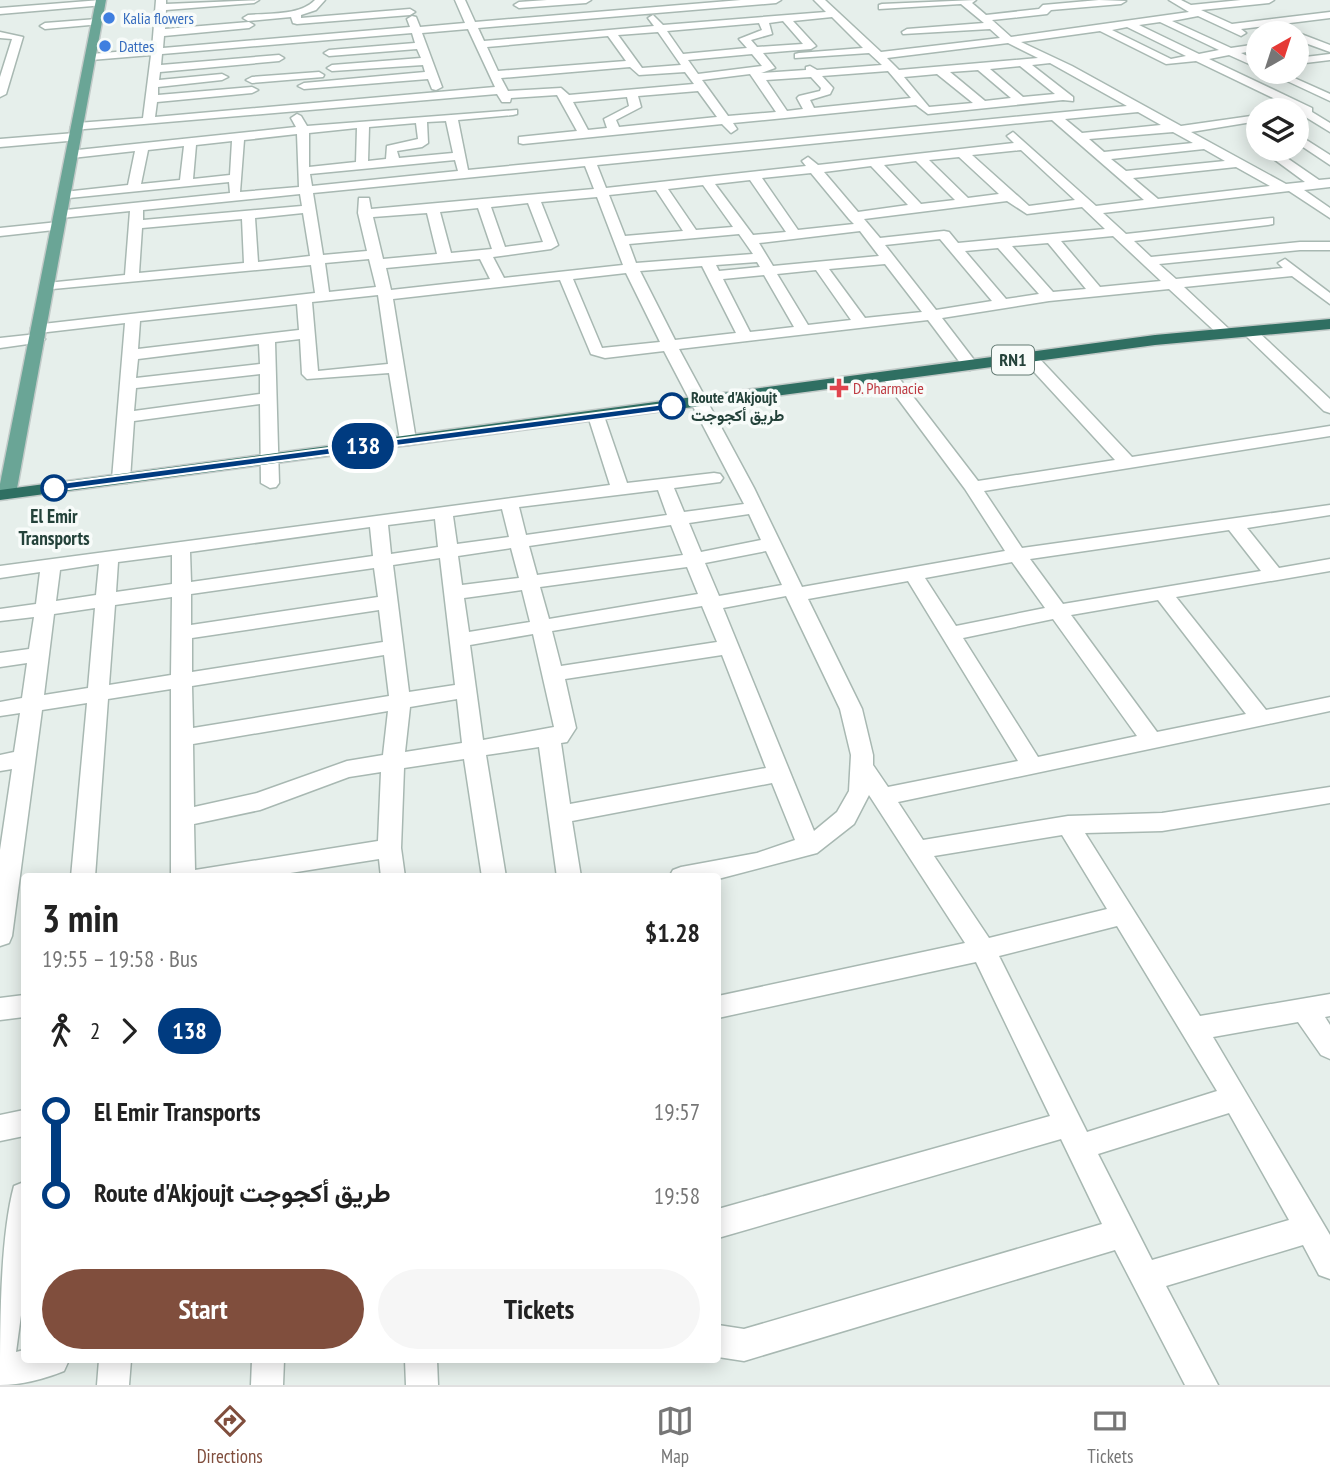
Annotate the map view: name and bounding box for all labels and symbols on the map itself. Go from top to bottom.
place label: Kalia flowers [123,8,194,28]
marker: Kalia flowers [101,10,117,26]
north arrow [1246,21,1309,84]
place label: Dattes [119,36,155,56]
marker: Dattes [97,38,113,54]
road number: RN1 [992,346,1034,374]
place label: D. Pharmacie [853,378,924,398]
marker: D. Pharmacie [831,380,847,396]
place label: Route d'Akjoujt طريق أكجوجت [691,387,784,426]
marker: Route d'Akjoujt طريق أكجوجت [659,393,685,419]
line badge: 138 [323,423,403,469]
marker: El Emir Transports [41,475,67,501]
place label: El Emir Transports [18,504,90,550]

